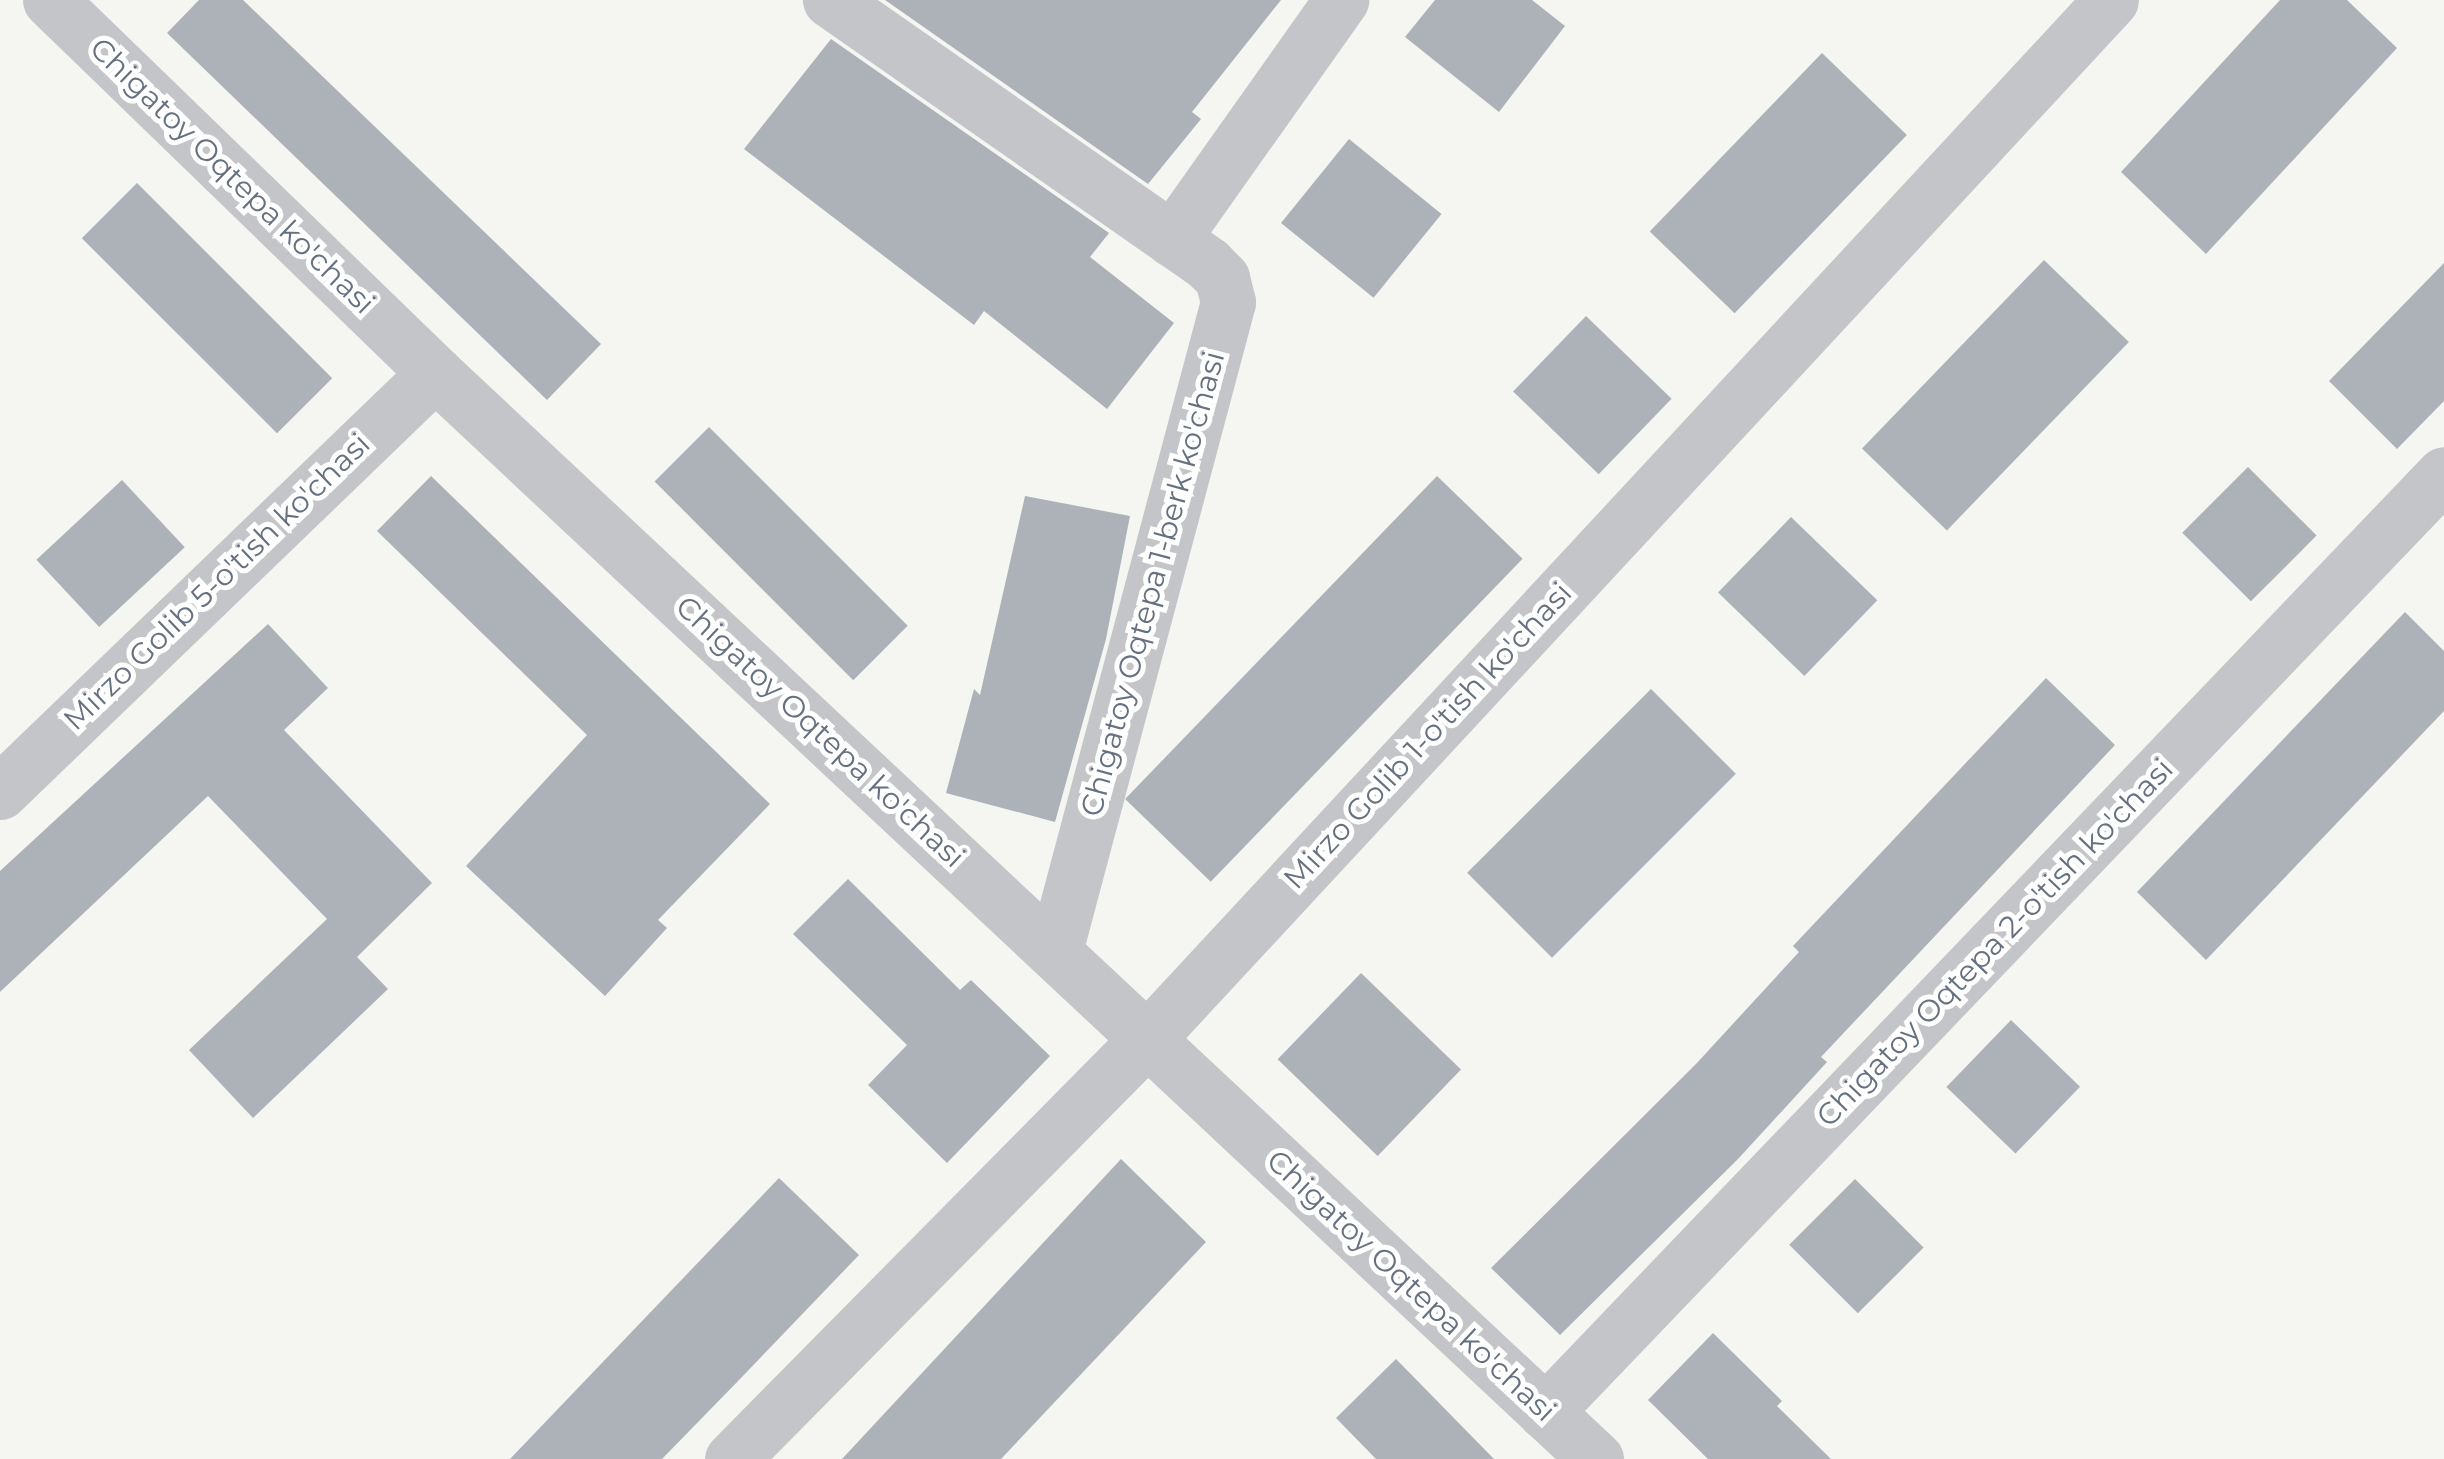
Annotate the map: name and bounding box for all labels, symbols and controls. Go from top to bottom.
street label: Chigatoy Oqtepa ko'chasi [82,30,382,322]
street label: Chigatoy Oqtepa 1-berk ko'chasi [1073,348,1233,820]
street label: Mirzo Golib 5-o'tish ko'chasi [56,426,378,738]
street label: Mirzo Golib 1-o'tish ko'chasi [1277,575,1579,897]
street label: Chigatoy Oqtepa ko'chasi [668,589,972,875]
street label: Chigatoy Oqtepa 2-o'tish ko'chasi [1809,752,2181,1134]
street label: Chigatoy Oqtepa ko'chasi [1259,1143,1563,1429]

